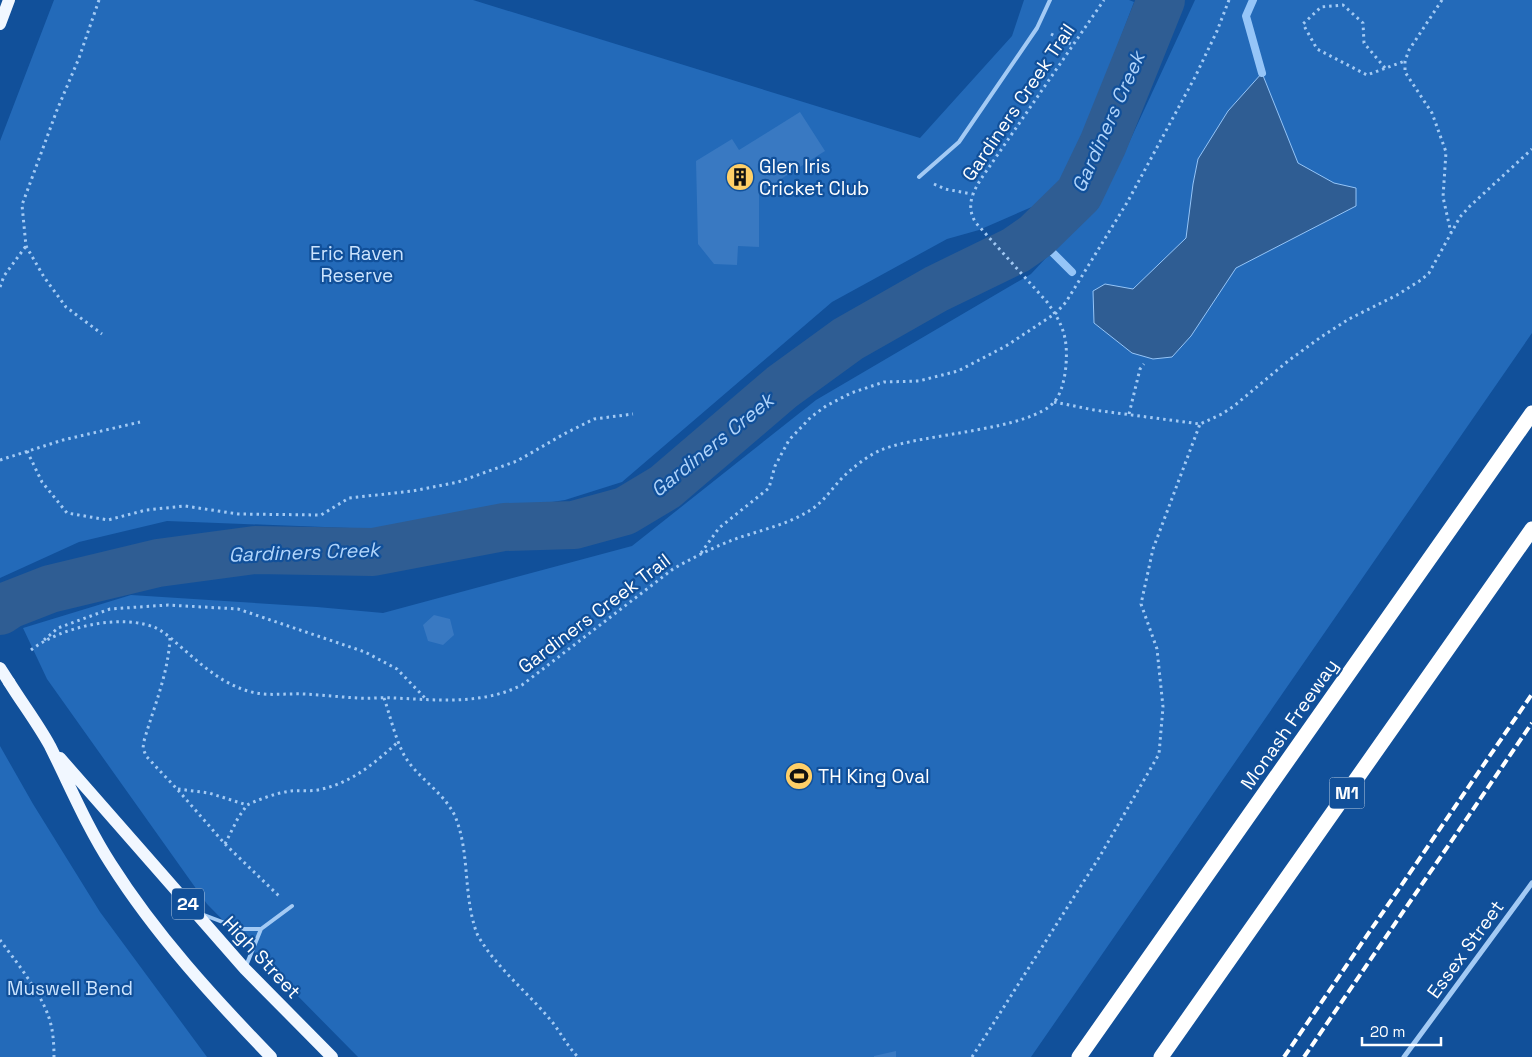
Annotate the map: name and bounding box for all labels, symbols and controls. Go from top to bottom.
street label: Gardiners Creek Trail [956,19,1080,186]
water label: Gardiners Creek [1065,46,1152,196]
place label: Glen Iris Cricket Club [759,154,869,201]
building icon: Glen Iris Cricket Club [725,162,755,192]
park label: Eric Raven Reserve [310,241,404,288]
water label: Gardiners Creek [645,386,781,503]
water label: Gardiners Creek [228,536,382,568]
street label: Gardiners Creek Trail [513,548,676,679]
street label: Monash Freeway [1235,654,1344,795]
sports icon: TH King Oval [784,761,814,791]
place label: TH King Oval [818,764,930,789]
road number: M1 [1330,778,1364,808]
road number: 24 [172,889,204,920]
street label: Essex Street [1421,895,1509,1003]
street label: High Street [217,911,306,1004]
park label: Muswell Bend [7,976,133,1001]
scale bar [1362,1014,1441,1046]
text: 20 m [1370,1022,1405,1041]

